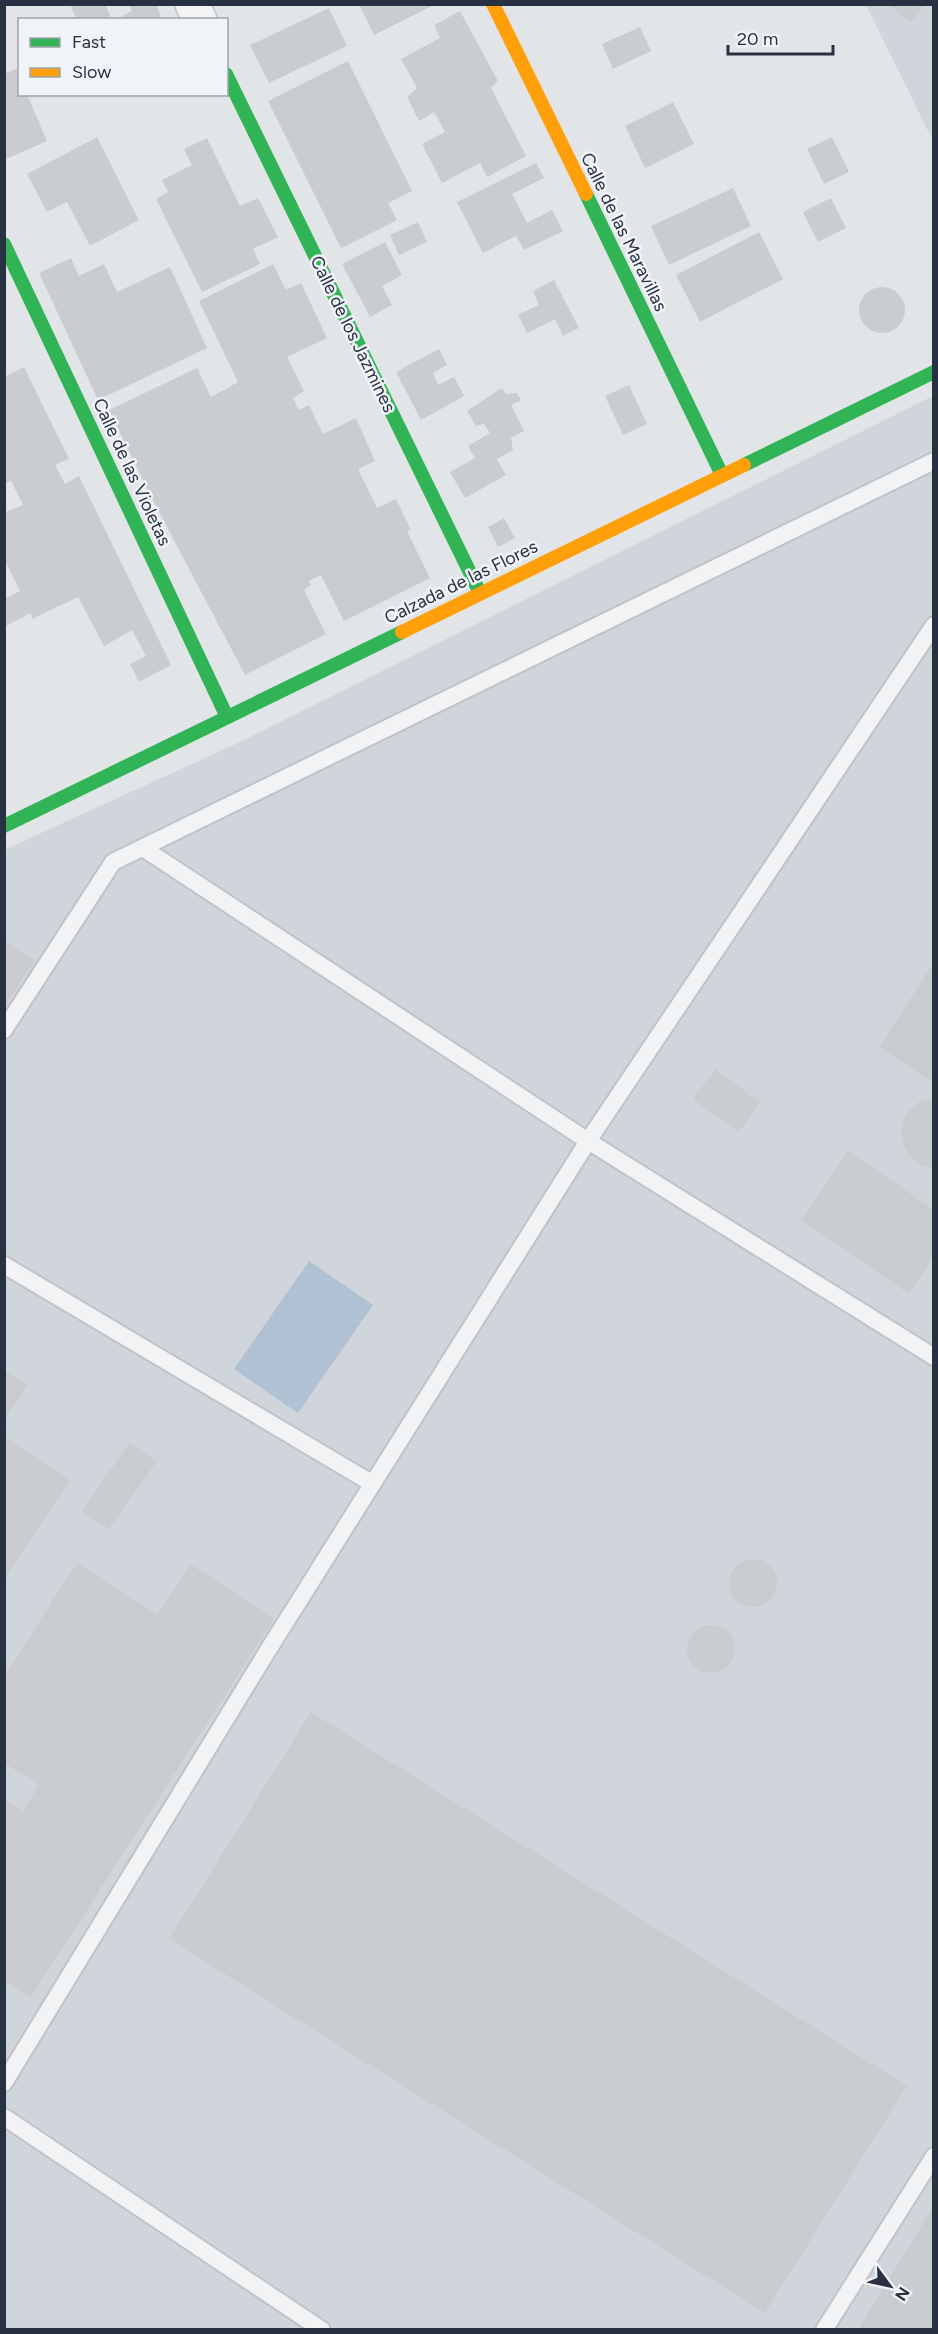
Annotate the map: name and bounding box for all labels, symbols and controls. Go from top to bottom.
legend [18,18,228,96]
scale bar [728,18,833,56]
text: 20 m [737,28,778,50]
text: Fast [72,31,106,53]
text: Slow [72,61,111,83]
street label: Calle de las Maravillas [576,149,672,315]
street label: Calle de los Jazmines [306,252,400,416]
street label: Calle de las Violetas [88,395,176,549]
street label: Calzada de las Flores [381,535,541,629]
north arrow [860,2256,920,2316]
text: N [891,2284,913,2304]

